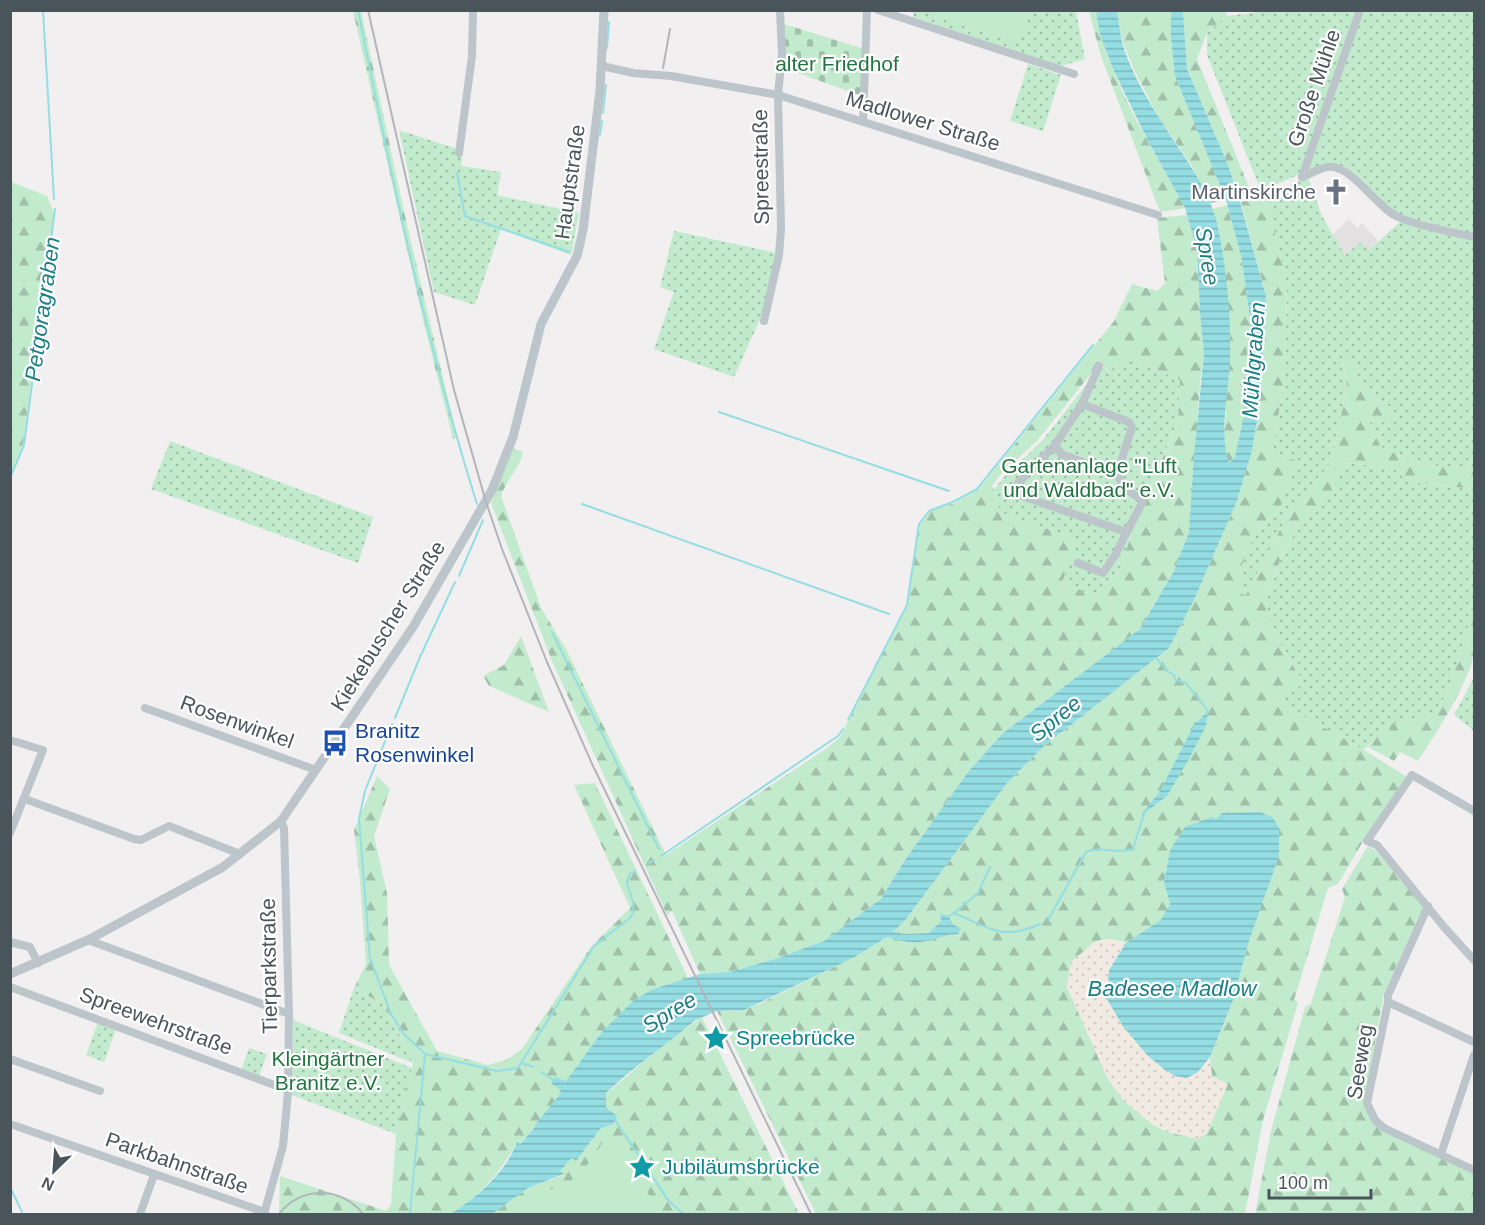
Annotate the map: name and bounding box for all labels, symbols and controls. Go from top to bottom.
street label: Große Mühle [1283,26,1344,150]
park label: alter Friedhof [775,52,899,75]
street label: Madlower Straße [843,86,1003,155]
street label: Spreestraße [748,109,773,225]
street label: Hauptstraße [550,123,589,241]
church icon: Martinskirche [1321,177,1351,207]
place label: Martinskirche [1191,180,1316,203]
water label: Spree [1191,225,1224,287]
water label: Petgoragraben [20,235,65,383]
water label: Mühlgraben [1237,301,1270,419]
park label: Gartenanlage "Luft und Waldbad" e.V. [1001,454,1177,501]
street label: Kiekebuscher Straße [326,536,449,715]
street label: Rosenwinkel [177,690,297,753]
water label: Spree [1025,690,1086,747]
place label: Branitz Rosenwinkel [355,719,474,766]
bus stop icon: Branitz Rosenwinkel [320,728,350,758]
street label: Tierparkstraße [256,898,281,1034]
water label: Badesee Madlow [1088,976,1258,1001]
street label: Spreewehrstraße [77,982,236,1059]
water label: Spree [638,987,701,1038]
place icon: Spreebrücke [701,1023,731,1053]
street label: Seeweg [1342,1023,1377,1101]
place label: Spreebrücke [736,1026,855,1049]
park label: Kleingärtner Branitz e.V. [271,1047,385,1094]
street label: Parkbahnstraße [103,1127,252,1198]
north arrow [24,1141,84,1201]
place icon: Jubiläumsbrücke [627,1152,657,1182]
place label: Jubiläumsbrücke [662,1155,820,1178]
scale bar [1269,1162,1371,1200]
text: 100 m [1278,1173,1328,1193]
text: N [39,1174,57,1194]

